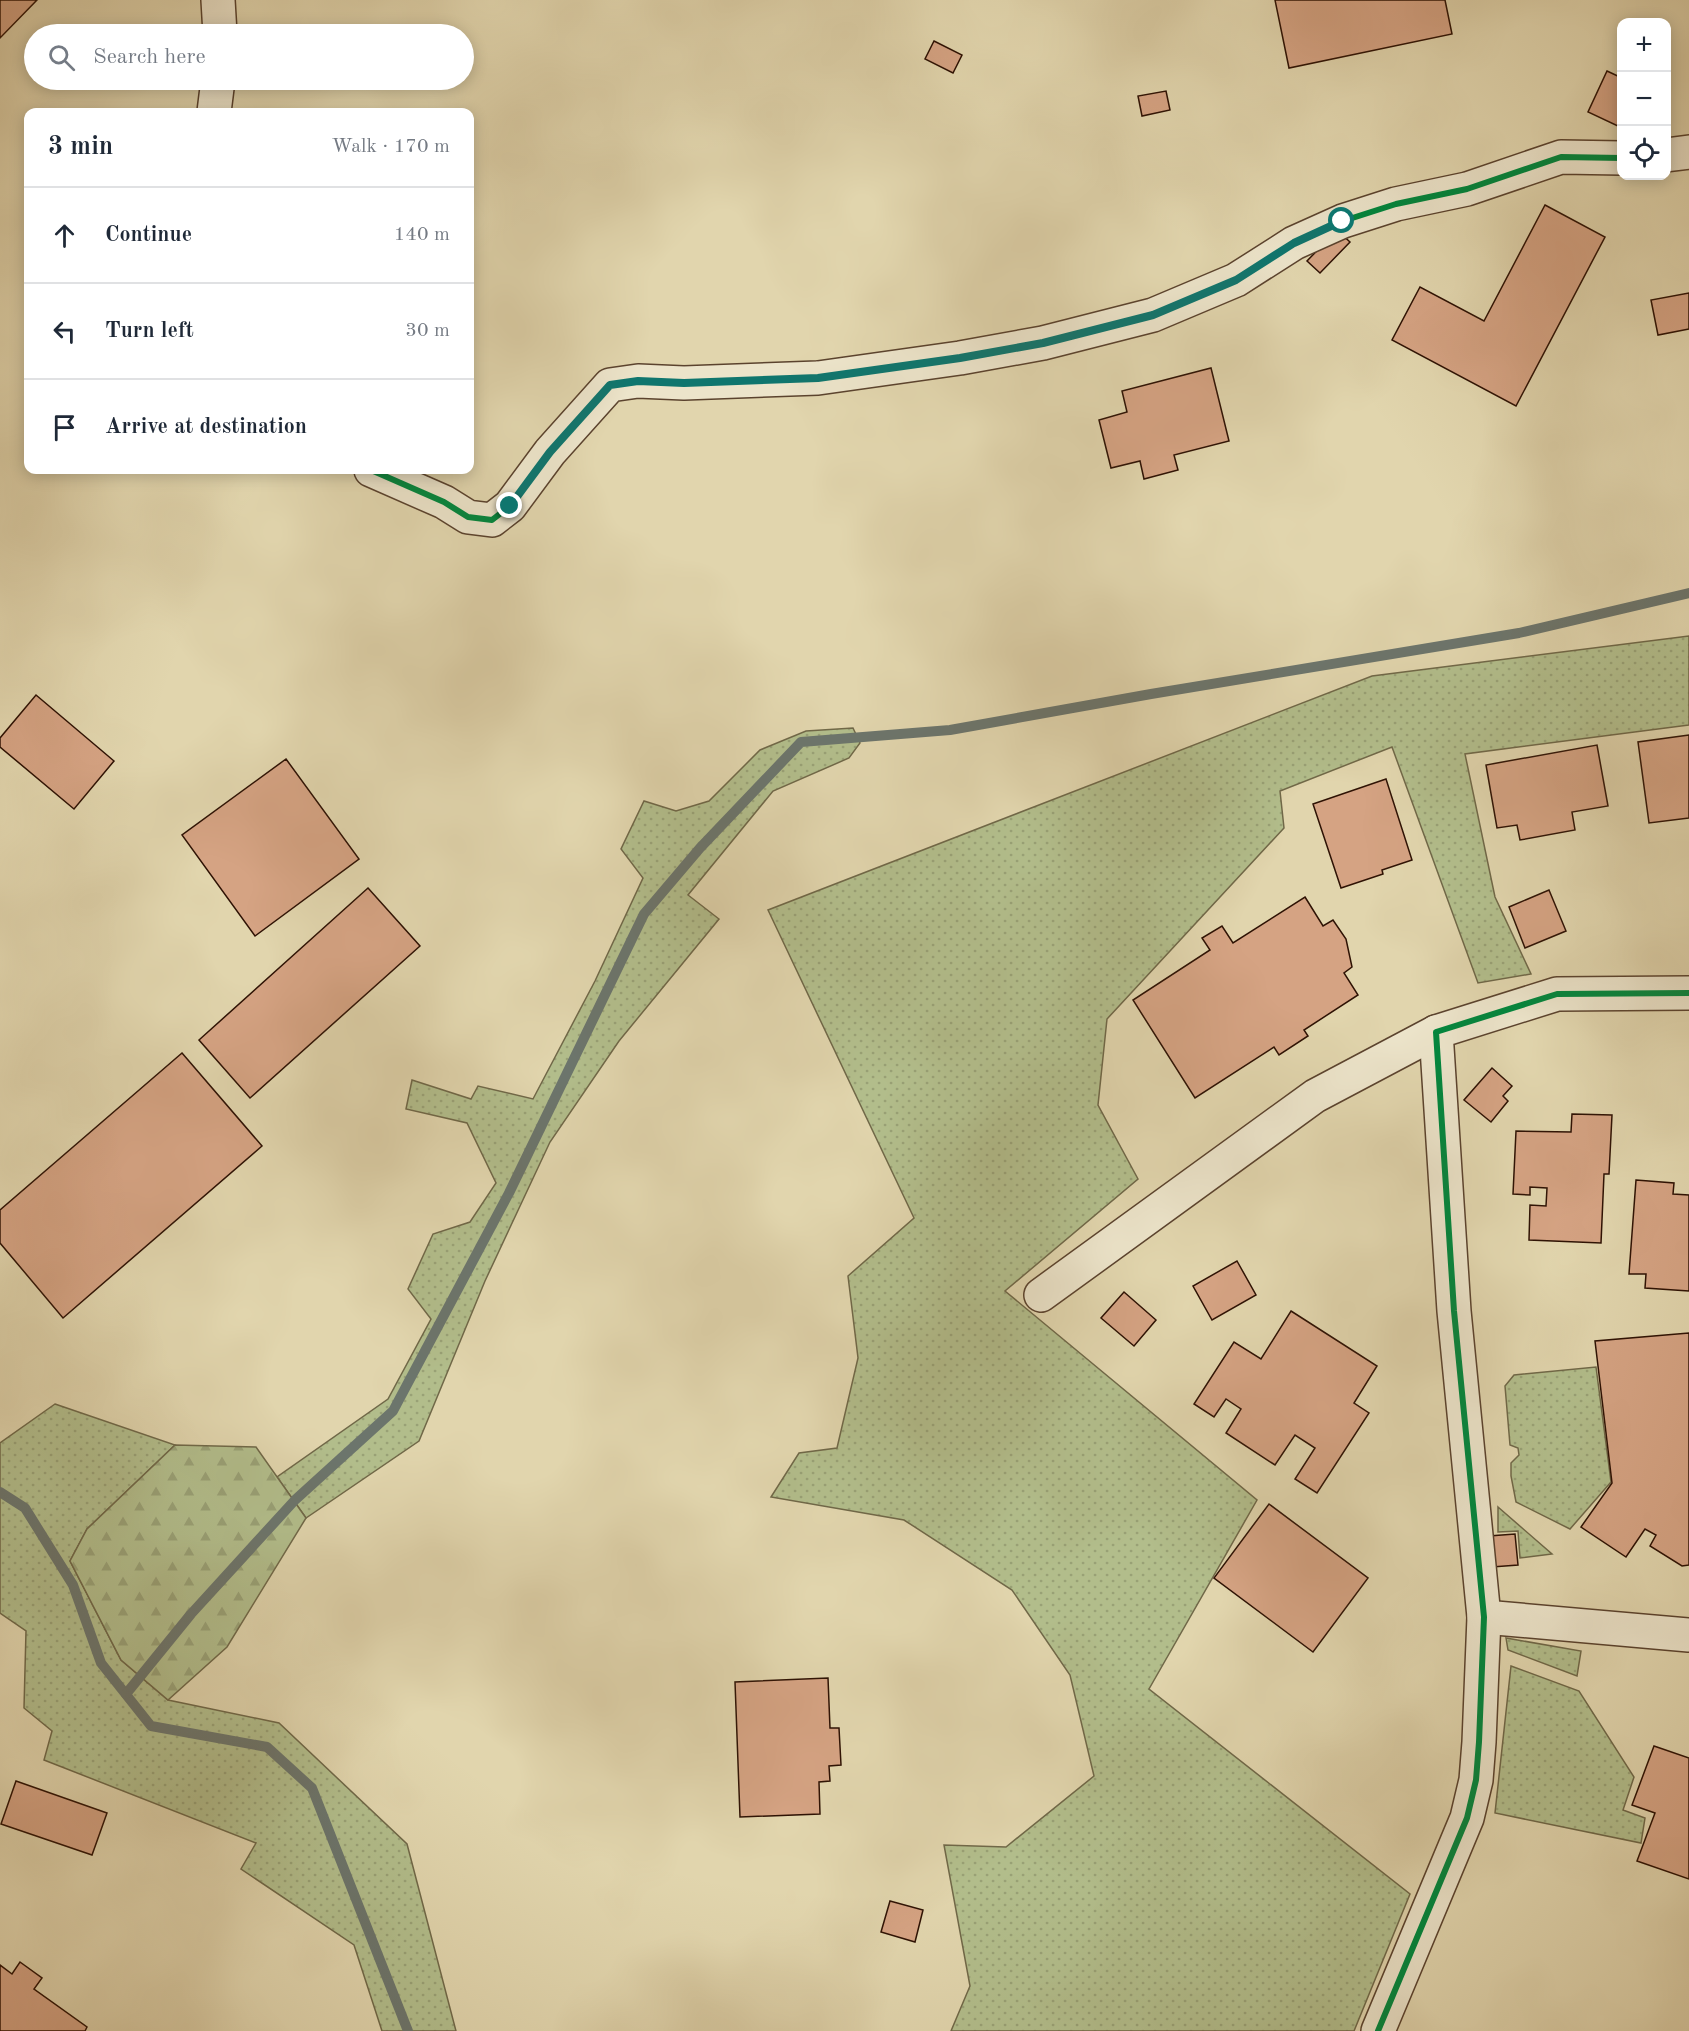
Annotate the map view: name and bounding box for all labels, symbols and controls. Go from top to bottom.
map controls [1617,18,1671,180]
button: + [1617,18,1671,72]
search box [24,24,474,90]
icon: search [45,41,78,74]
text: Search here [93,46,206,68]
button: − [1617,72,1671,126]
button: locate [1617,126,1671,180]
text: 3 min [48,134,113,160]
text: Walk · 170 m [331,137,450,157]
route start [1328,207,1354,233]
icon: ahead [48,219,81,252]
text: Continue [105,224,192,246]
text: 140 m [394,225,450,245]
icon: left [48,315,81,348]
text: Turn left [105,320,194,342]
text: 30 m [405,321,450,341]
icon: arrive [48,411,81,444]
text: Arrive at destination [105,416,307,438]
route end [496,492,522,518]

